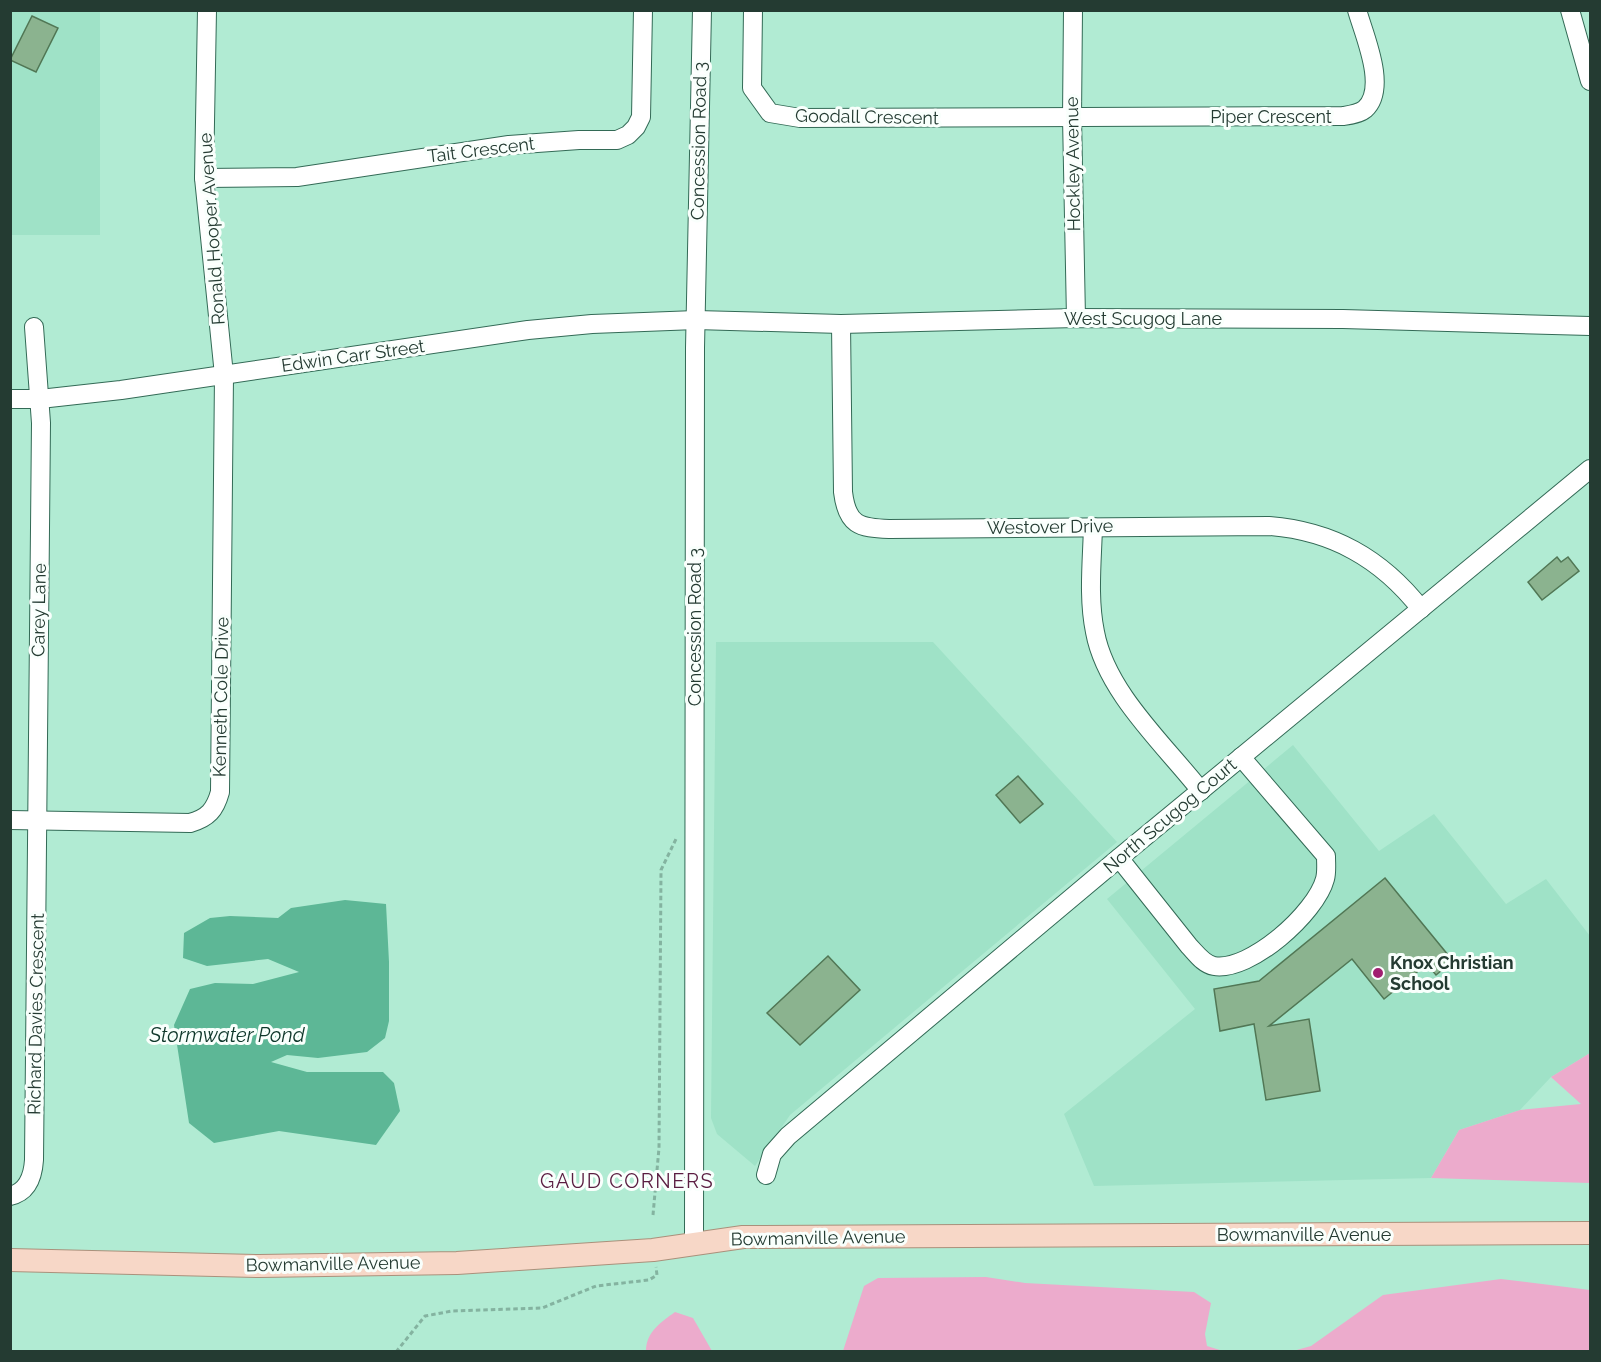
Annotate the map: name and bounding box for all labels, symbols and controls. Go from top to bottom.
street label: Concession Road 3 [687,62,710,220]
street label: Hockley Avenue [1061,96,1084,232]
street label: Goodall Crescent [795,105,939,128]
street label: Piper Crescent [1210,106,1332,127]
street label: Ronald Hooper Avenue [194,132,229,326]
street label: Tait Crescent [426,133,536,166]
street label: West Scugog Lane [1064,308,1222,329]
street label: Edwin Carr Street [280,335,426,376]
street label: Westover Drive [987,515,1114,538]
street label: Concession Road 3 [684,548,705,706]
street label: Carey Lane [27,563,50,657]
street label: Kenneth Cole Drive [209,616,232,777]
street label: North Scugog Court [1099,754,1240,877]
street label: Richard Davies Crescent [23,913,48,1115]
place label: Knox Christian School [1390,952,1514,994]
marker: Knox Christian School [1371,966,1385,980]
water label: Stormwater Pond [148,1023,306,1047]
district label: GAUD CORNERS [540,1169,714,1193]
street label: Bowmanville Avenue [1217,1224,1392,1245]
street label: Bowmanville Avenue [730,1225,906,1250]
street label: Bowmanville Avenue [245,1251,421,1276]

